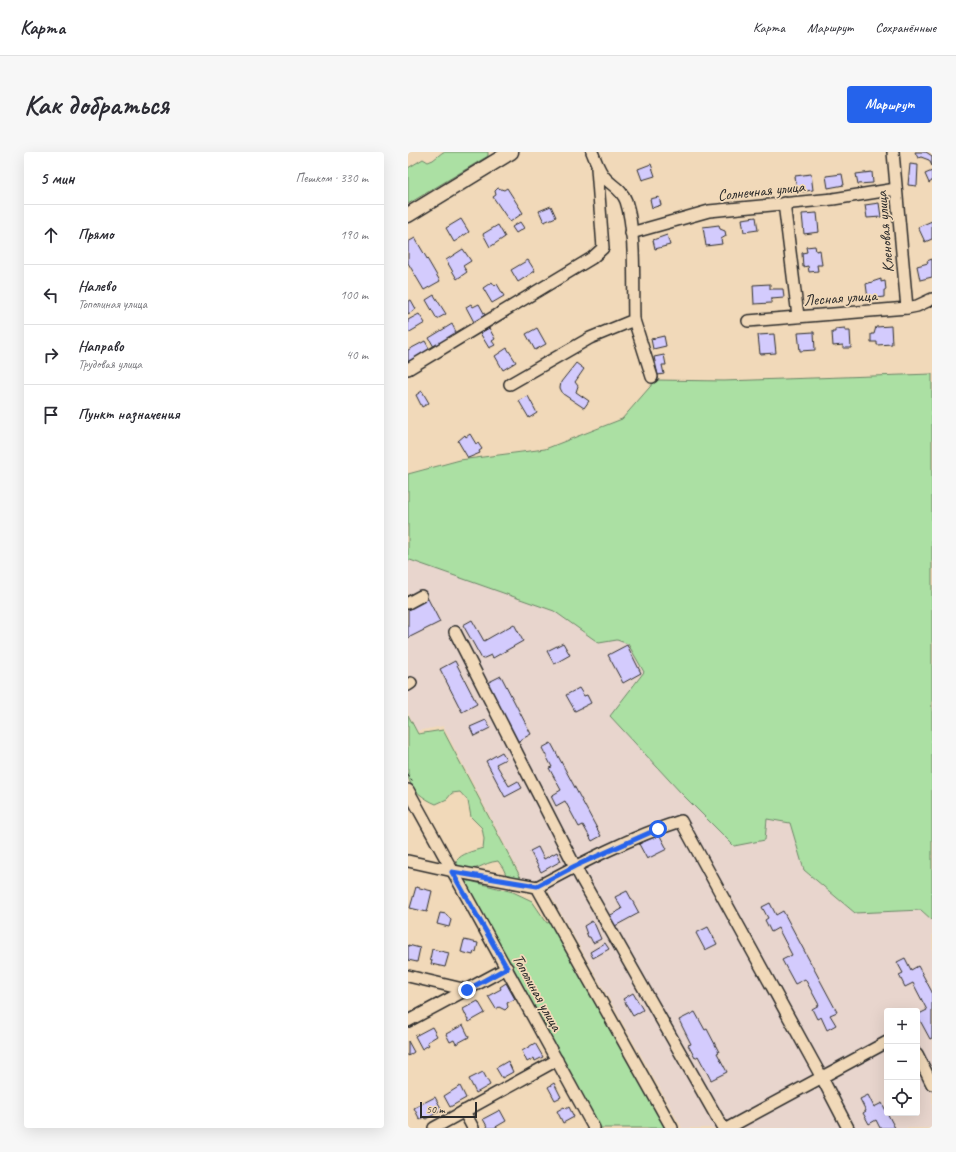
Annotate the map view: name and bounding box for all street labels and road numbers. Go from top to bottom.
street label: Солнечная улица [717,176,807,206]
street label: Кленовая улица [871,189,899,274]
street label: Лесная улица [803,285,879,311]
street label: Тополиная улица [508,951,567,1036]

